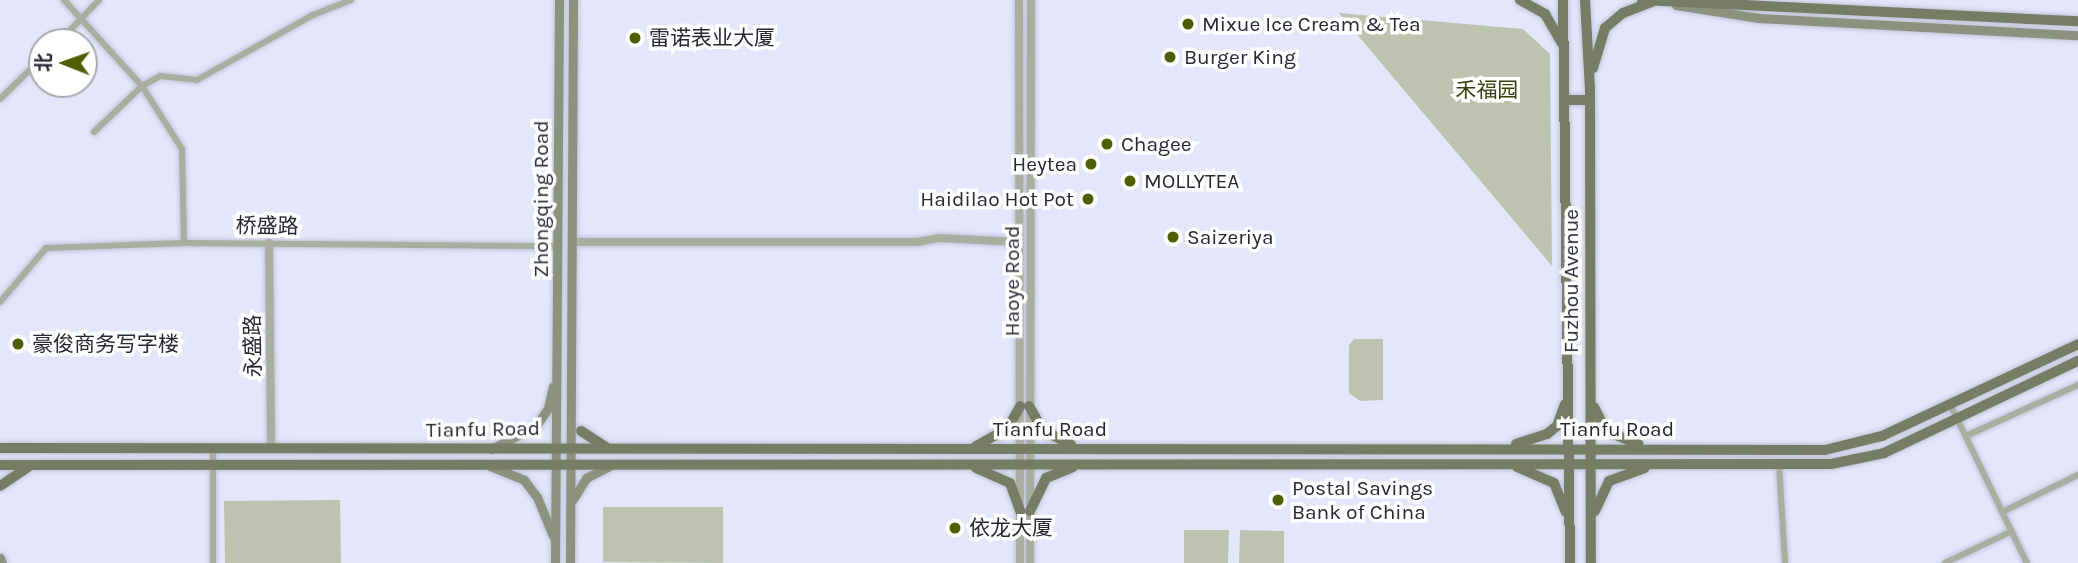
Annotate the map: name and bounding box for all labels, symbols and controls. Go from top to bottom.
place label: Mixue Ice Cream & Tea [1202,11,1421,37]
marker: Mixue Ice Cream & Tea [1180,16,1196,32]
place label: 雷诺表业大厦 [649,25,775,51]
north arrow [28,28,98,98]
marker: 雷诺表业大厦 [627,30,643,46]
place label: Burger King [1184,44,1296,70]
marker: Burger King [1162,49,1178,65]
text: 北 [33,53,55,72]
park label: 禾福园 [1456,77,1518,103]
street label: Zhongqing Road [528,120,554,278]
place label: Chagee [1121,131,1192,157]
marker: Chagee [1099,136,1115,152]
place label: Heytea [1012,151,1077,177]
marker: Heytea [1083,156,1099,172]
place label: MOLLYTEA [1144,168,1239,194]
marker: MOLLYTEA [1122,173,1138,189]
place label: Haidilao Hot Pot [920,186,1074,212]
marker: Haidilao Hot Pot [1080,191,1096,207]
street label: Fuzhou Avenue [1558,209,1584,353]
street label: 桥盛路 [235,213,299,239]
place label: Saizeriya [1187,224,1273,250]
street label: Haoye Road [999,226,1025,336]
marker: Saizeriya [1165,229,1181,245]
street label: 永盛路 [240,314,266,378]
place label: 豪俊商务写字楼 [32,331,179,357]
marker: 豪俊商务写字楼 [10,336,26,352]
street label: Tianfu Road [426,415,540,443]
street label: Tianfu Road [993,416,1107,442]
street label: Tianfu Road [1560,416,1674,442]
place label: Postal Savings Bank of China [1292,475,1433,525]
marker: Postal Savings Bank of China [1270,492,1286,508]
place label: 依龙大厦 [969,515,1053,541]
marker: 依龙大厦 [947,520,963,536]

